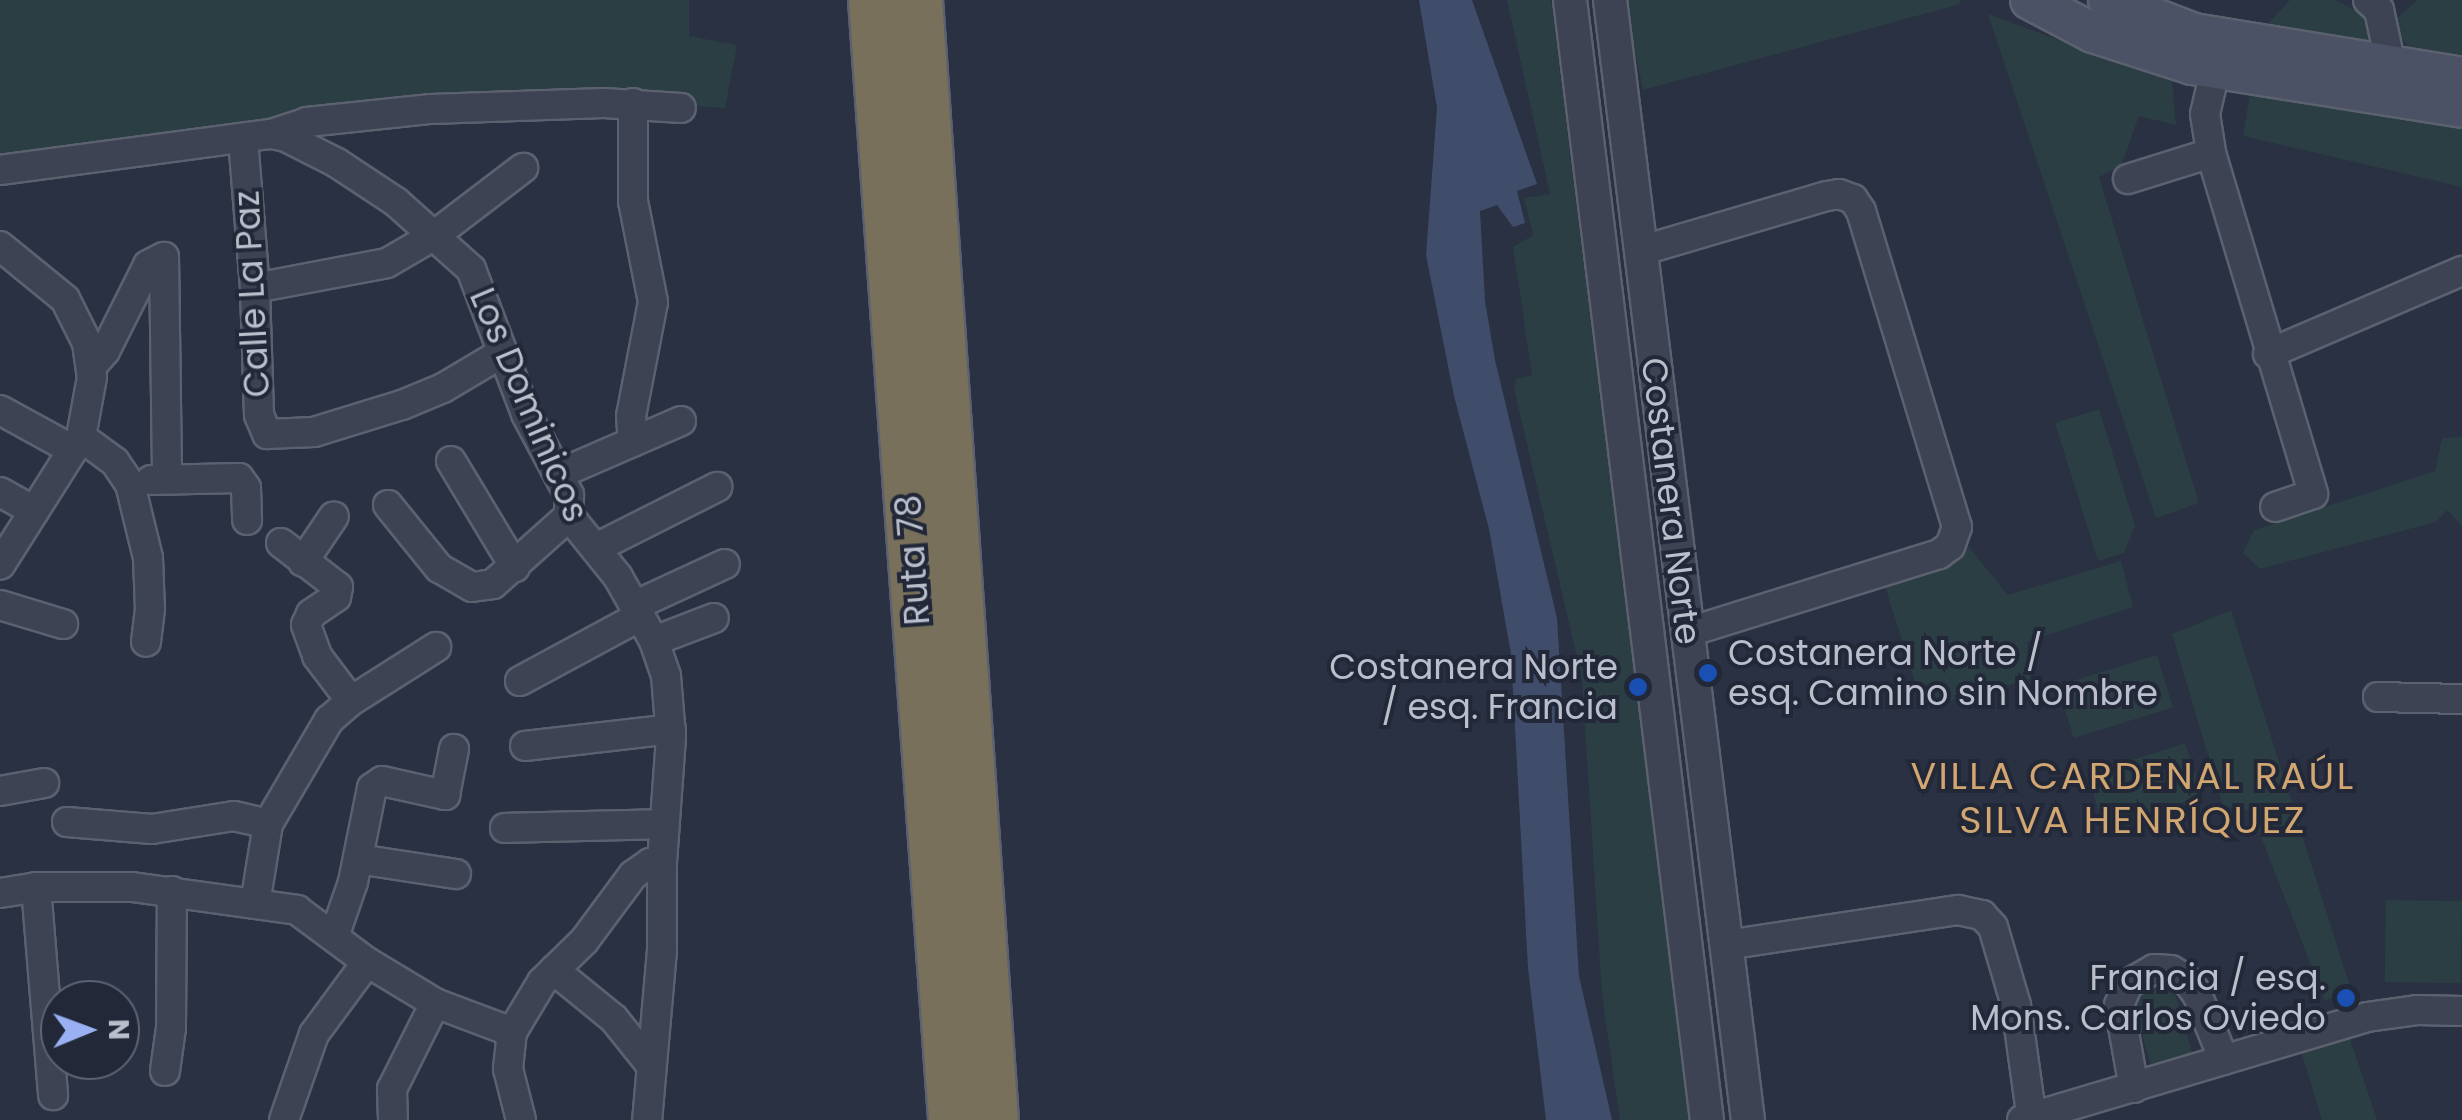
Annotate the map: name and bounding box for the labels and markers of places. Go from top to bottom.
place label: Costanera Norte / esq. Camino sin Nombre [1728,632,2158,714]
place label: Costanera Norte / esq. Francia [1329,646,1618,728]
marker: Costanera Norte / esq. Camino sin Nombre [1697,662,1719,684]
marker: Costanera Norte / esq. Francia [1627,676,1649,698]
place label: Francia / esq. Mons. Carlos Oviedo [1970,957,2326,1039]
marker: Francia / esq. Mons. Carlos Oviedo [2335,987,2357,1009]

